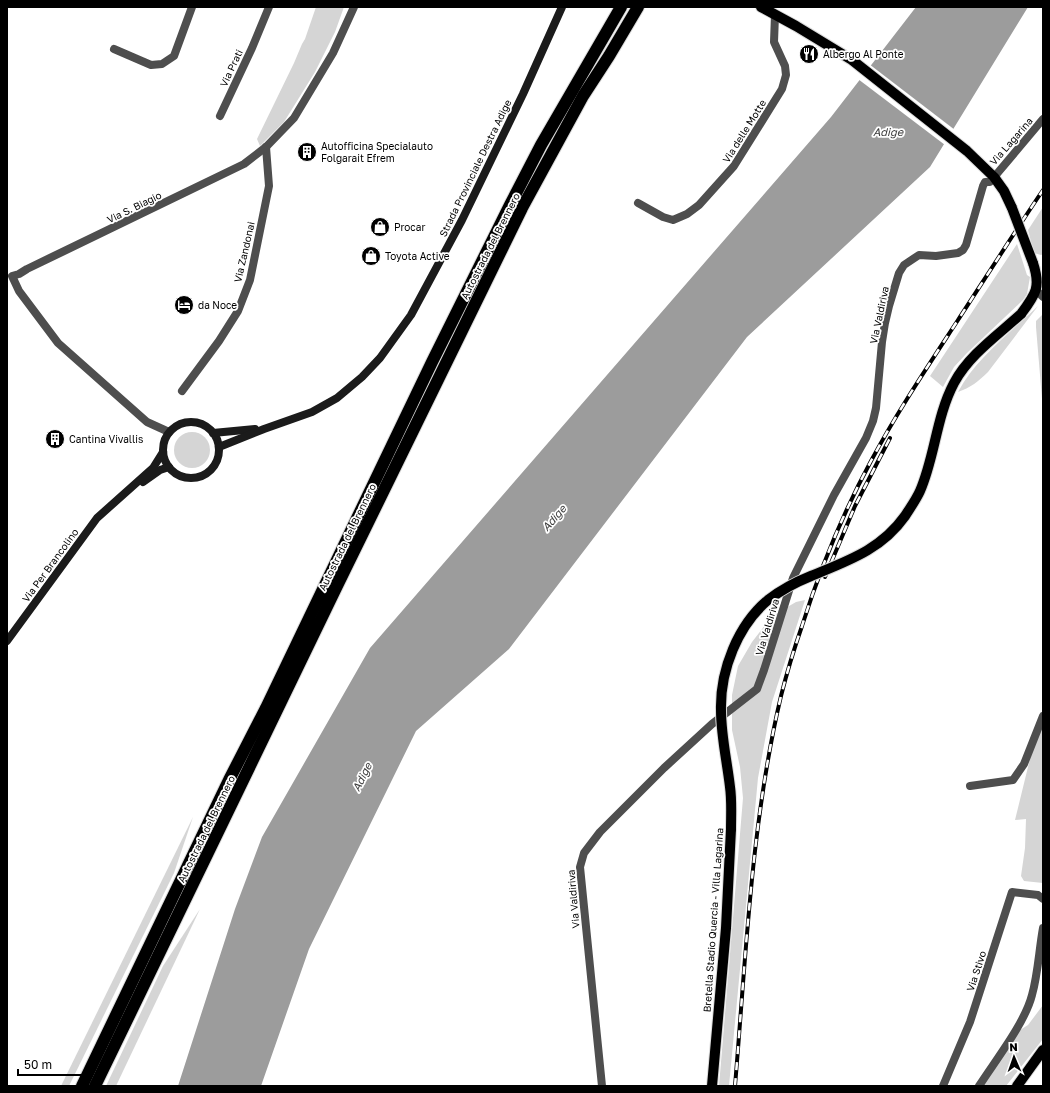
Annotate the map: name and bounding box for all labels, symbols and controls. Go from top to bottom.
restaurant icon: Albergo Al Ponte [798,43,820,65]
street label: Via Prati [217,47,245,89]
place label: Albergo Al Ponte [823,48,904,60]
street label: Strada Provinciale Destra Adige [436,97,514,239]
street label: Via delle Motte [720,97,768,165]
street label: Via Lagarina [987,115,1035,167]
water label: Adige [873,125,905,139]
place label: Autofficina Specialauto Folgarait Efrem [321,140,433,164]
building icon: Autofficina Specialauto Folgarait Efrem [296,141,318,163]
street label: Via S. Biagio [105,189,163,225]
street label: Autostrada del Brennero [458,191,522,301]
shop icon: Procar [369,216,391,238]
street label: Via Zandonai [231,220,257,284]
place label: Procar [394,221,425,233]
shop icon: Toyota Active [360,245,382,267]
place label: Toyota Active [385,250,450,262]
street label: Via Valdiriva [867,285,891,345]
hotel icon: da Noce [173,294,195,316]
place label: da Noce [198,299,237,311]
building icon: Cantina Vivallis [44,428,66,450]
place label: Cantina Vivallis [69,433,143,445]
street label: Autostrada del Brennero [316,482,378,592]
water label: Adige [539,501,570,534]
street label: Via Per Brancolino [19,526,81,604]
street label: Via Valdiriva [753,597,781,657]
water label: Adige [349,759,376,794]
street label: Autostrada del Brennero [175,774,237,884]
street label: Bretella Stadio Quercia - Villa Lagarina [701,827,725,1013]
street label: Via Valdiriva [564,869,582,929]
street label: Via Stivo [964,949,988,993]
north arrow [994,1037,1034,1077]
text: N [1009,1040,1018,1053]
scale bar [18,1051,85,1077]
text: 50 m [24,1057,52,1072]

